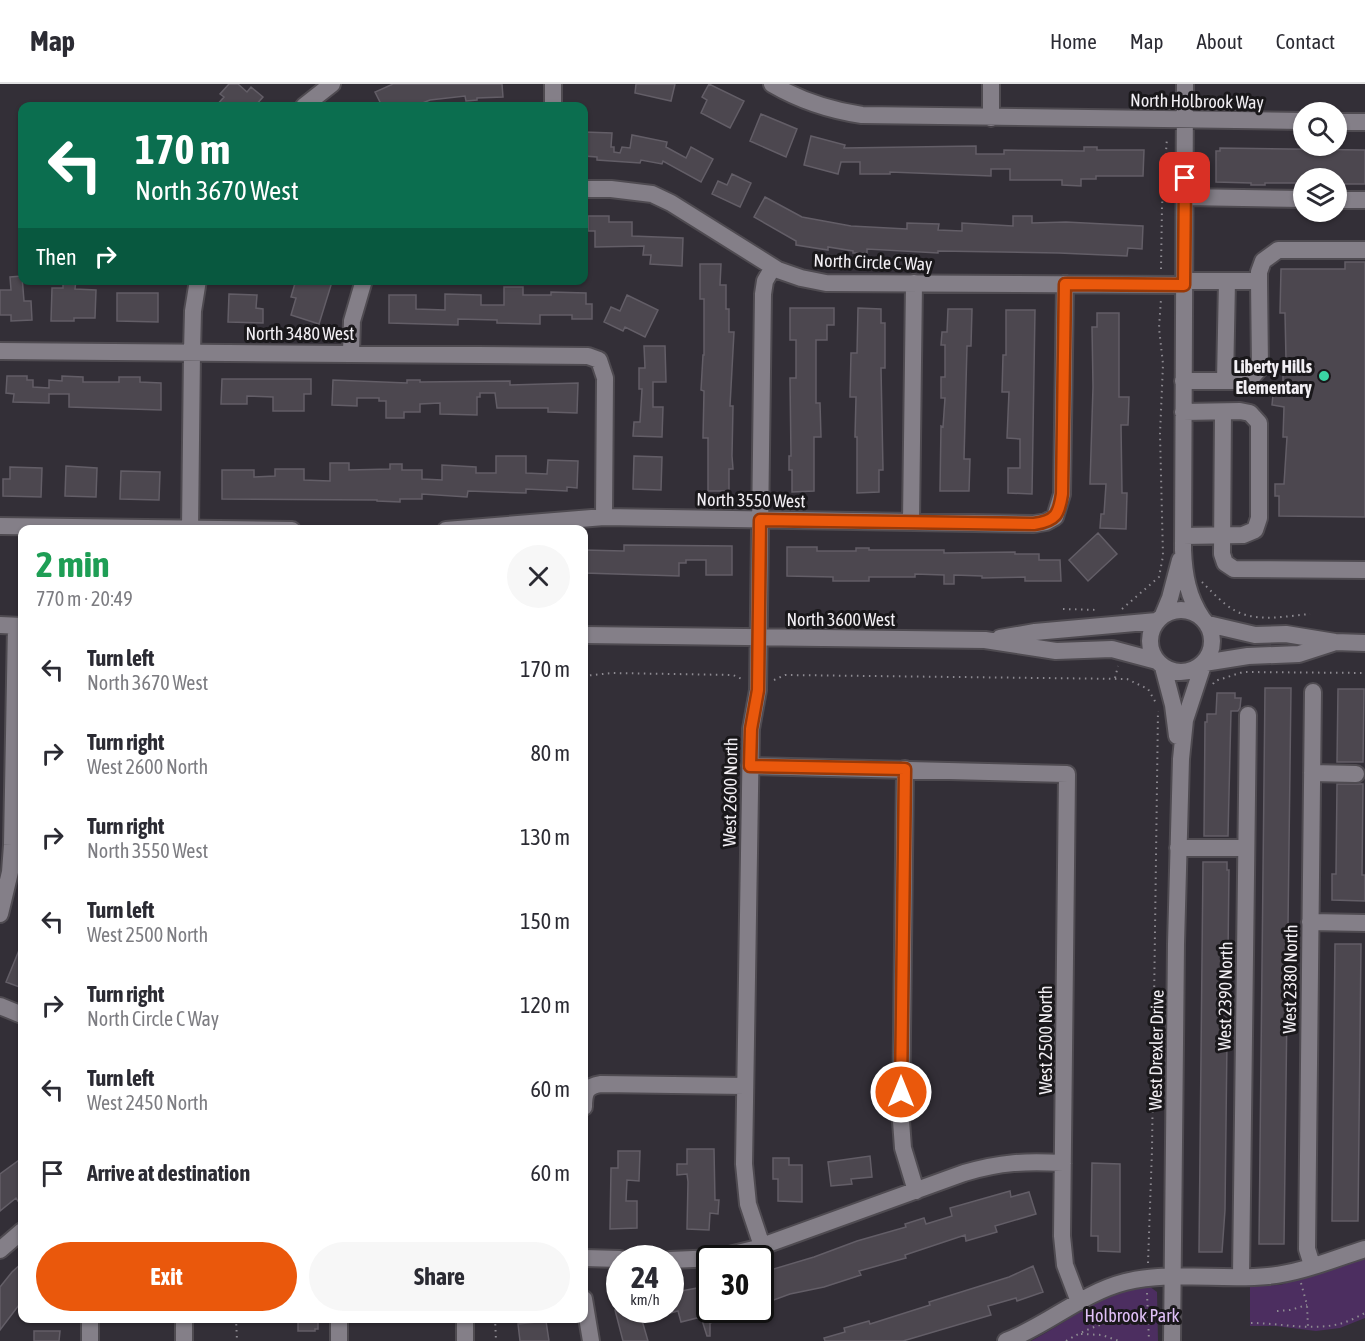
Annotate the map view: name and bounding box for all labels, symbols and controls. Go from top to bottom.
text: Map [30,25,75,57]
text: Home [1050,29,1097,53]
text: Map [1130,29,1164,53]
text: About [1197,29,1243,53]
text: Contact [1276,29,1335,53]
street label: North Holbrook Way [1130,89,1264,113]
map controls [1293,102,1347,222]
button: search [1293,102,1347,156]
text: 170 m [135,125,230,173]
icon: left [36,126,114,204]
pin [1159,152,1210,203]
icon: arrive [1168,161,1201,194]
button: layers [1293,168,1347,222]
text: North 3670 West [135,175,299,206]
icon: right [89,240,122,273]
text: Then [36,244,77,270]
street label: North Circle C Way [813,249,933,275]
street label: North 3480 West [245,323,355,344]
place label: Liberty Hills Elementary [1234,356,1313,398]
marker: Liberty Hills Elementary [1317,369,1331,383]
street label: North 3550 West [696,489,806,511]
text: 2 min [36,543,110,585]
button: close [507,545,570,608]
text: 770 m · 20:49 [36,587,133,610]
street label: North 3600 West [786,609,896,630]
text: Turn left [87,645,154,671]
icon: left [36,653,69,686]
text: 170 m [520,656,570,682]
text: North 3670 West [87,671,208,694]
text: Turn right [87,729,164,755]
icon: right [36,737,69,770]
street label: West 2600 North [719,737,741,847]
text: 80 m [530,740,570,766]
text: West 2600 North [87,755,208,778]
text: Turn right [87,813,164,839]
icon: right [36,821,69,854]
text: 130 m [520,824,570,850]
text: North 3550 West [87,839,208,862]
text: Turn left [87,897,154,923]
icon: left [36,905,69,938]
text: 150 m [520,908,570,934]
text: West 2500 North [87,923,208,946]
street label: West 2380 North [1279,924,1301,1034]
street label: West 2390 North [1214,941,1236,1051]
text: Turn right [87,981,164,1007]
street label: West 2500 North [1035,985,1056,1095]
icon: right [36,989,69,1022]
street label: West Drexler Drive [1144,989,1168,1111]
text: 120 m [520,992,570,1018]
text: North Circle C Way [87,1007,219,1030]
position arrow [869,1060,933,1124]
text: Turn left [87,1065,154,1091]
icon: left [36,1073,69,1106]
text: 60 m [530,1076,570,1102]
text: West 2450 North [87,1091,208,1114]
icon: arrive [36,1157,69,1190]
text: Arrive at destination [87,1160,250,1186]
text: 60 m [530,1160,570,1186]
button: Exit [36,1242,297,1311]
button: Share [309,1242,570,1311]
speed limit sign: 30 [696,1245,774,1323]
text: 24 [631,1260,659,1294]
text: km/h [630,1291,660,1308]
park label: Holbrook Park [1085,1305,1180,1326]

